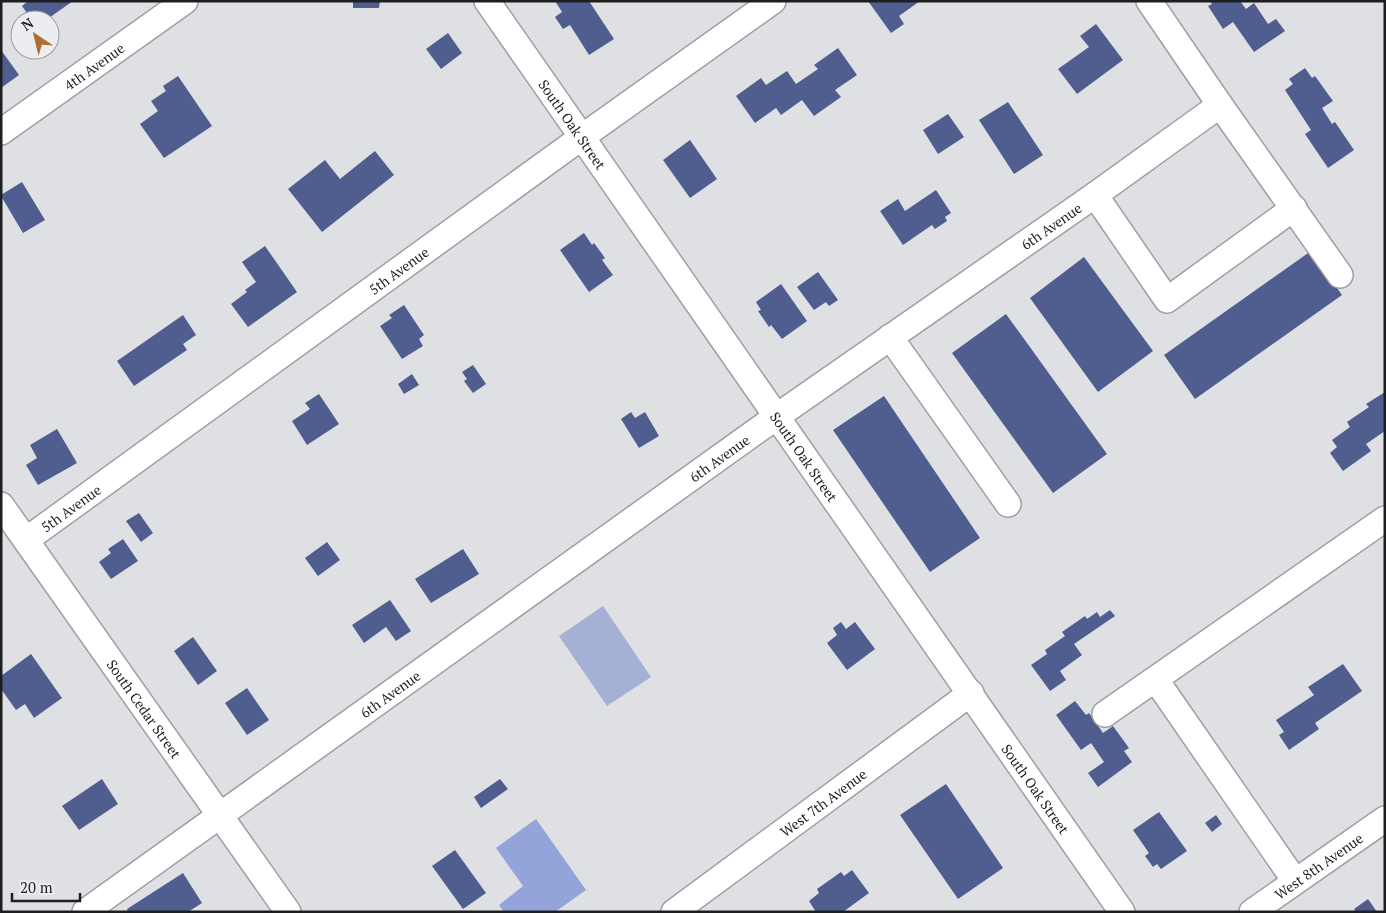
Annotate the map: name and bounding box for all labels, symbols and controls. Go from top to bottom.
north arrow [10,10,60,60]
text: N [17,13,37,35]
street label: 4th Avenue [60,38,128,94]
street label: South Oak Street [535,75,611,173]
street label: 6th Avenue [1017,198,1085,253]
street label: 5th Avenue [365,242,432,298]
street label: South Oak Street [766,408,843,506]
street label: 6th Avenue [685,430,753,486]
street label: 5th Avenue [37,480,104,536]
street label: South Cedar Street [103,655,186,762]
street label: 6th Avenue [356,666,424,722]
street label: South Oak Street [998,740,1074,838]
street label: West 7th Avenue [776,764,870,840]
street label: West 8th Avenue [1270,828,1366,903]
scale bar [12,870,80,902]
text: 20 m [20,877,53,897]

